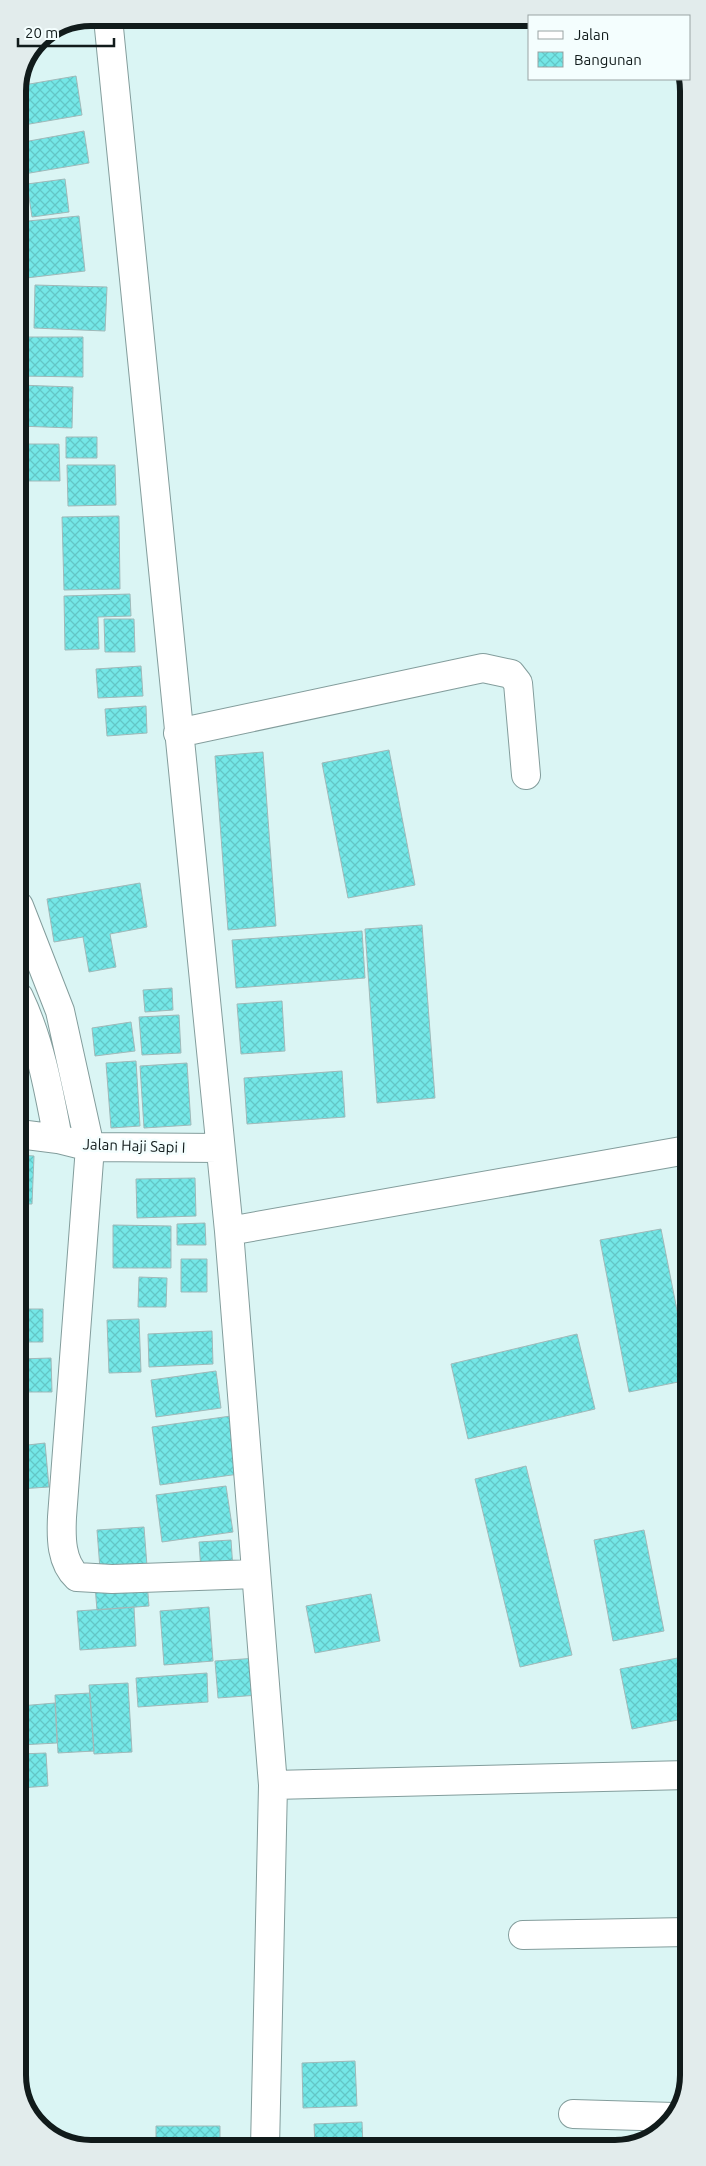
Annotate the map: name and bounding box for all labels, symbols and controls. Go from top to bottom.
scale bar [18,15,114,47]
legend [528,15,691,80]
text: 20 m [25,24,58,41]
text: Jalan [574,26,609,43]
text: Bangunan [574,51,642,68]
street label: Jalan Haji Sapi I [82,1135,186,1156]

